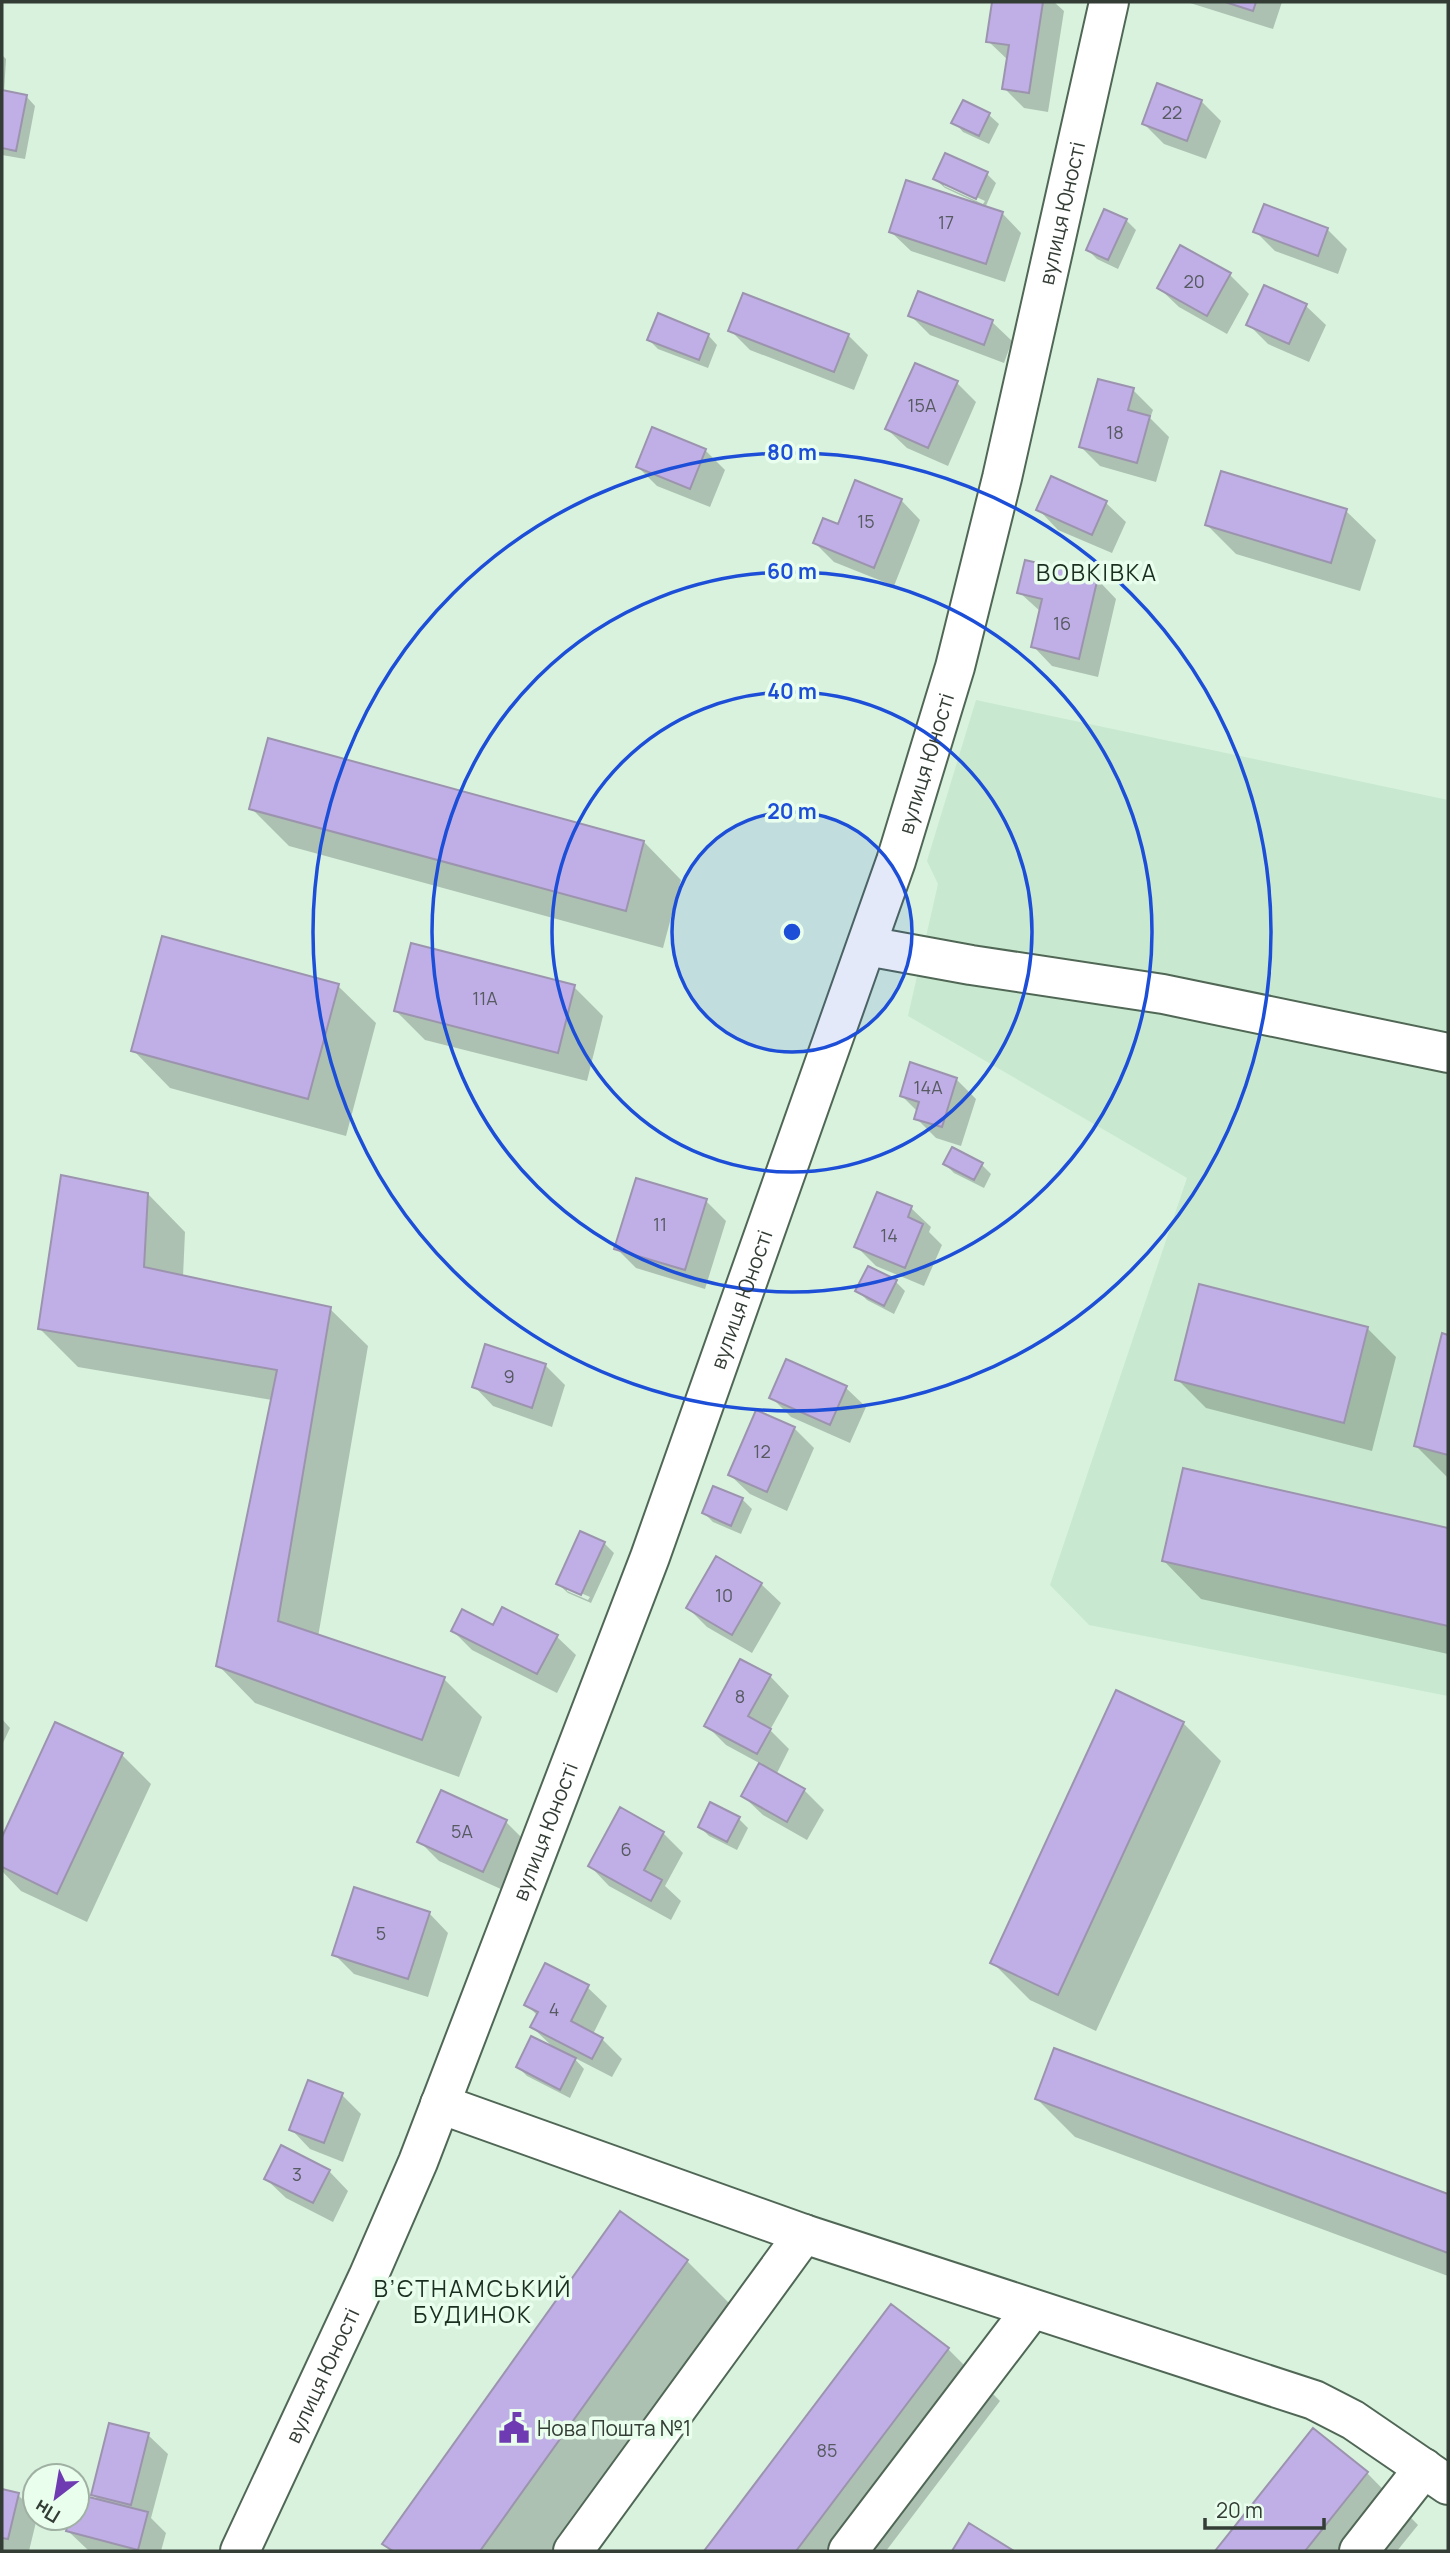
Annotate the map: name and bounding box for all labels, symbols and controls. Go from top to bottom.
house number: 22 [1162,100,1182,124]
street label: вулиця Юності [1032,139,1091,287]
house number: 17 [938,210,954,234]
house number: 20 [1183,269,1205,293]
house number: 15А [908,393,937,417]
house number: 18 [1106,420,1124,444]
text: 80 m [767,438,817,466]
house number: 15 [857,509,875,533]
district label: ВОВКІВКА [1036,556,1158,588]
text: 60 m [767,557,817,585]
house number: 16 [1053,611,1071,635]
text: 40 m [767,677,817,705]
street label: вулиця Юності [891,690,960,837]
text: 20 m [767,797,817,825]
centre of rings [780,920,804,944]
house number: 11А [472,986,498,1010]
house number: 14А [913,1075,943,1099]
house number: 11 [653,1212,667,1236]
house number: 14 [880,1223,898,1247]
street label: вулиця Юності [704,1226,779,1373]
house number: 9 [503,1364,515,1388]
house number: 12 [753,1439,771,1463]
house number: 10 [715,1583,733,1607]
house number: 8 [735,1684,745,1708]
street label: вулиця Юності [506,1758,584,1904]
house number: 5А [451,1819,473,1843]
house number: 6 [620,1837,632,1861]
house number: 5 [376,1921,386,1945]
house number: 4 [549,1997,559,2021]
house number: 3 [292,2162,302,2186]
district label: В’ЄТНАМСЬКИЙ БУДИНОК [374,2272,572,2330]
street label: вулиця Юності [279,2303,366,2447]
public building icon: Нова Пошта №1 [497,2411,531,2445]
place label: Нова Пошта №1 [537,2414,691,2442]
house number: 85 [817,2438,837,2462]
north arrow [21,2462,91,2532]
scale bar [1205,2486,1324,2530]
text: Пн [30,2494,65,2529]
text: 20 m [1216,2496,1263,2524]

